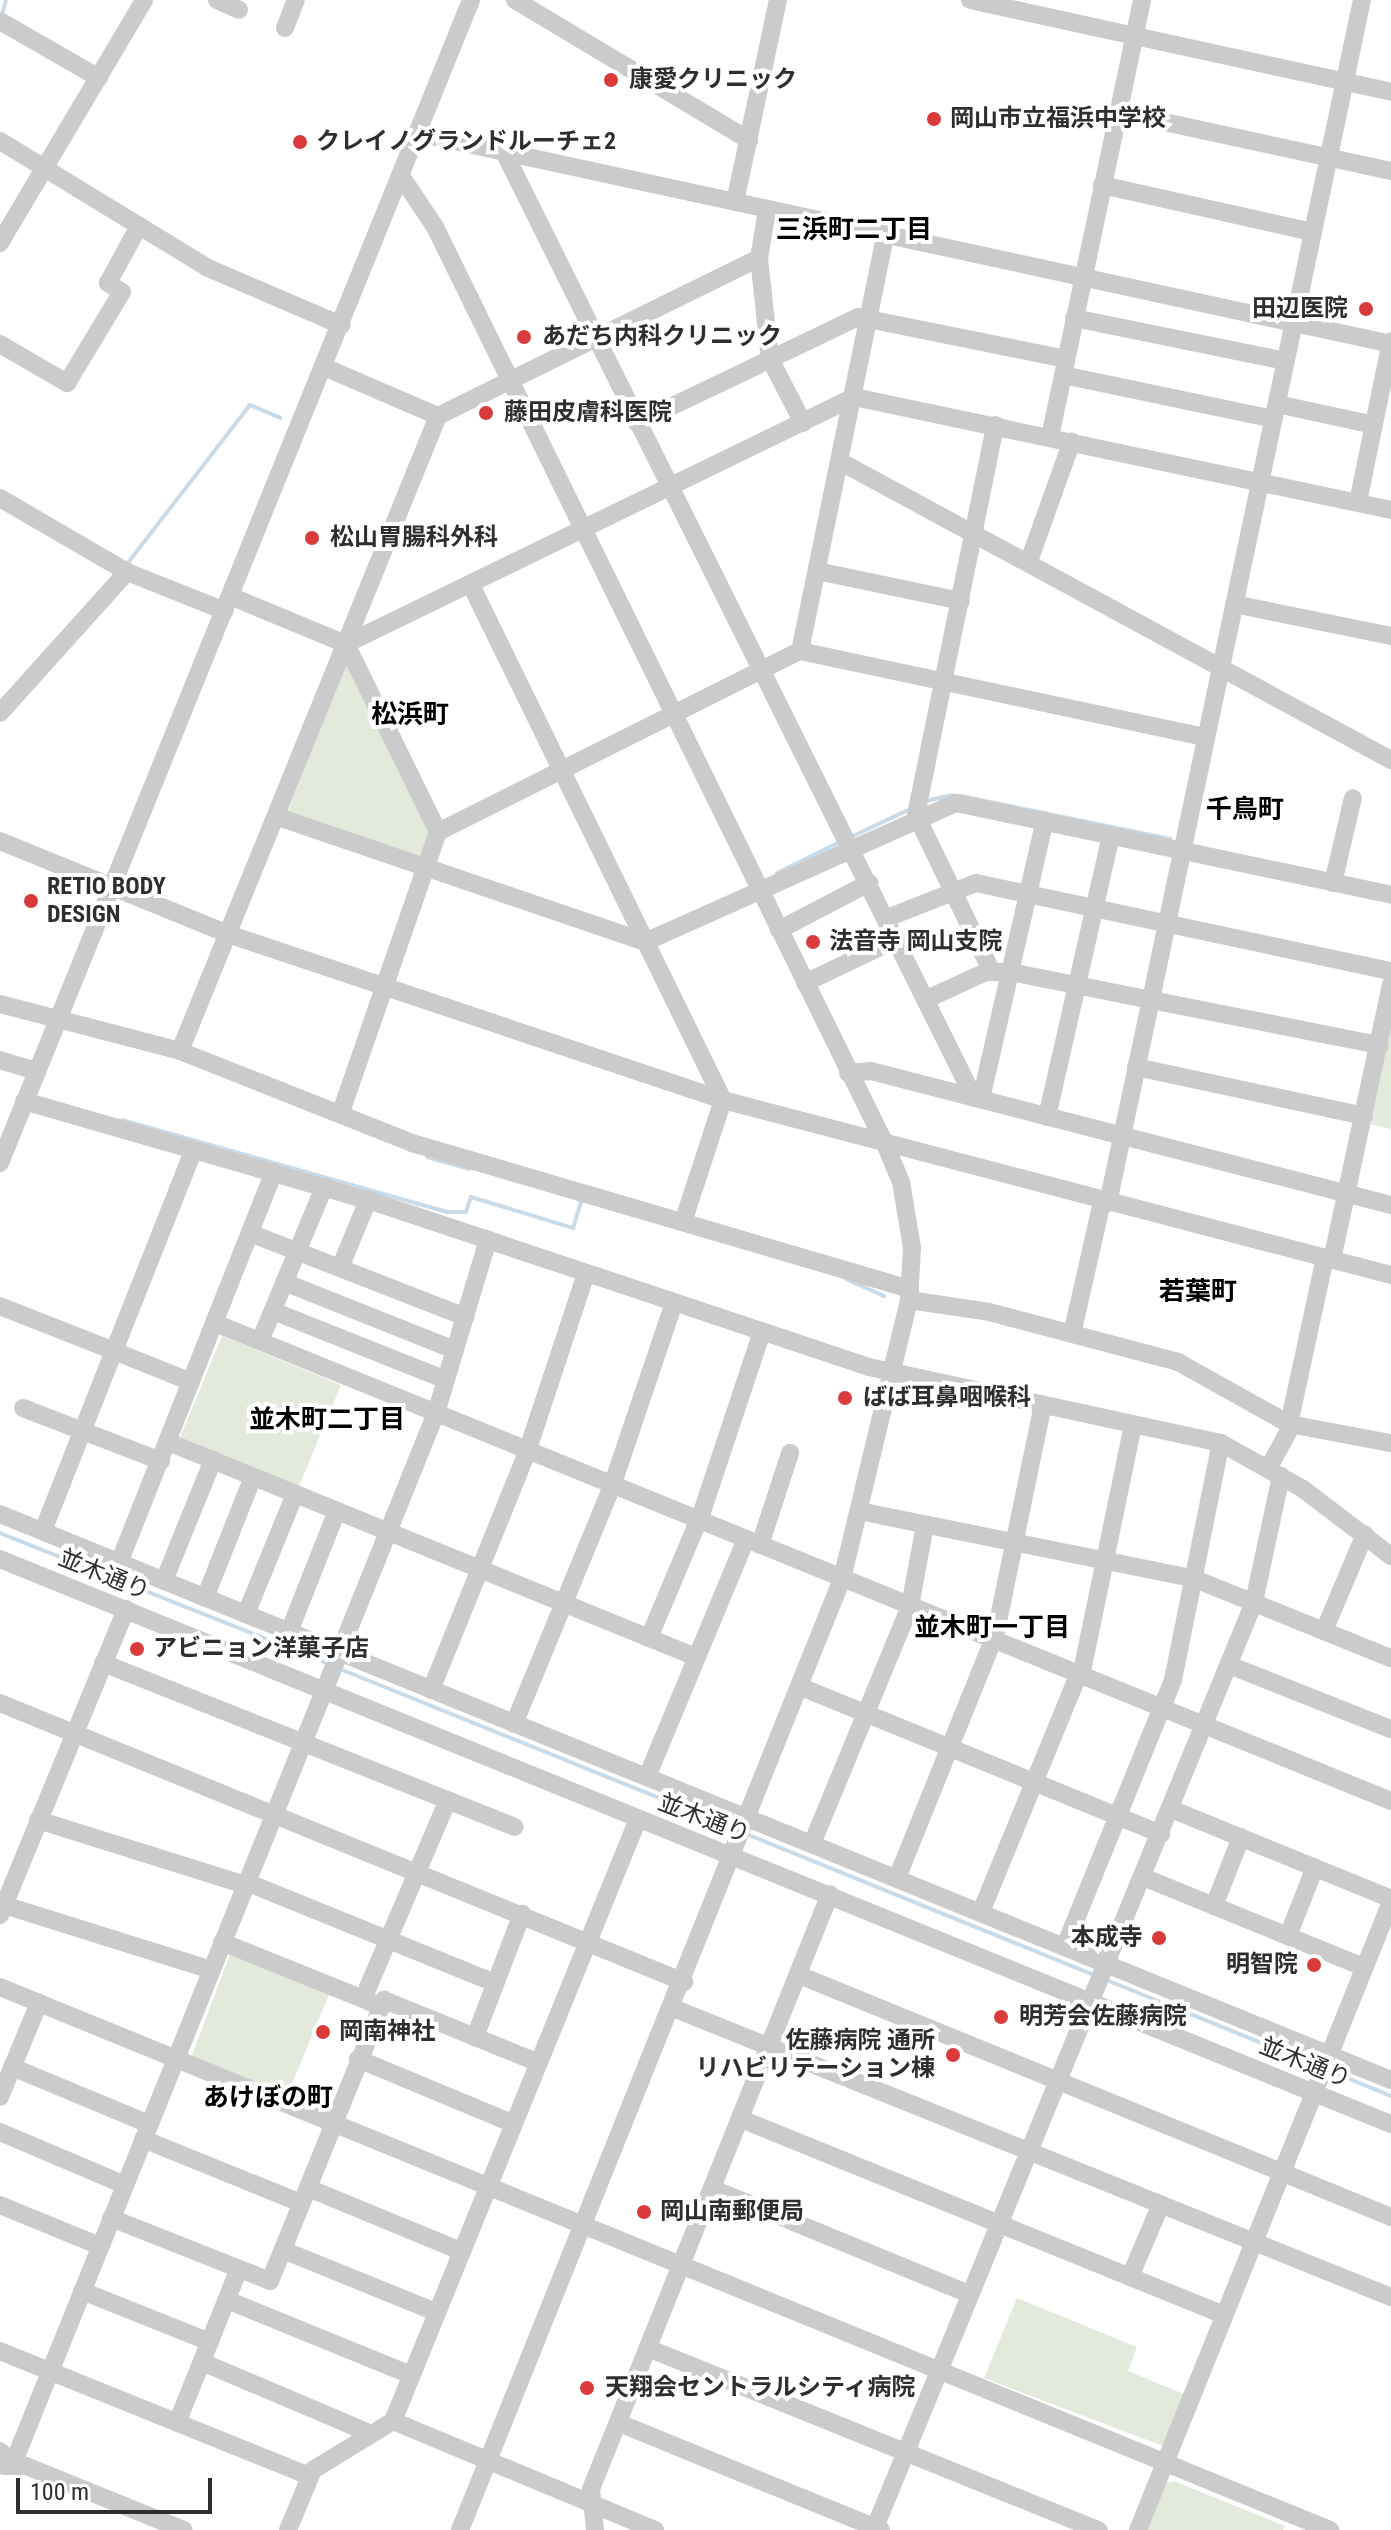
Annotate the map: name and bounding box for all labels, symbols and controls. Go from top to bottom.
place label: 康愛クリニック [629,66,797,94]
marker: 康愛クリニック [600,69,622,91]
place label: 岡山市立福浜中学校 [950,105,1166,133]
marker: 岡山市立福浜中学校 [925,110,943,128]
place label: クレイノグランドルーチェ2 [316,128,616,156]
marker: クレイノグランドルーチェ2 [291,133,309,151]
district label: 三浜町二丁目 [776,214,932,246]
place label: 田辺医院 [1252,295,1348,323]
marker: 田辺医院 [1355,298,1377,320]
place label: あだち内科クリニック [542,323,782,351]
marker: あだち内科クリニック [513,326,535,348]
place label: 藤田皮膚科医院 [504,399,672,427]
marker: 藤田皮膚科医院 [475,402,497,424]
place label: 松山胃腸科外科 [330,524,498,552]
marker: 松山胃腸科外科 [301,527,323,549]
district label: 松浜町 [371,699,449,731]
district label: 千鳥町 [1206,794,1284,826]
place label: RETIO BODY DESIGN [47,873,166,929]
marker: RETIO BODY DESIGN [22,892,40,910]
place label: 法音寺 岡山支院 [829,928,1003,956]
marker: 法音寺 岡山支院 [804,933,822,951]
district label: 若葉町 [1159,1276,1237,1308]
place label: ばば耳鼻咽喉科 [863,1384,1031,1412]
marker: ばば耳鼻咽喉科 [834,1387,856,1409]
district label: 並木町二丁目 [249,1404,405,1436]
street label: 並木通り [54,1544,154,1606]
district label: 並木町一丁目 [914,1612,1070,1644]
place label: アビニョン洋菓子店 [153,1635,369,1663]
marker: アビニョン洋菓子店 [128,1640,146,1658]
street label: 並木通り [654,1788,754,1850]
place label: 本成寺 [1071,1924,1143,1952]
marker: 本成寺 [1150,1929,1168,1947]
place label: 明智院 [1226,1951,1298,1979]
marker: 明智院 [1305,1956,1323,1974]
place label: 明芳会佐藤病院 [1019,2003,1187,2031]
marker: 明芳会佐藤病院 [990,2006,1012,2028]
place label: 岡南神社 [339,2018,435,2046]
marker: 岡南神社 [314,2023,332,2041]
place label: 佐藤病院 通所 リハビリテーション棟 [695,2027,935,2083]
street label: 並木通り [1255,2032,1355,2094]
marker: 佐藤病院 通所 リハビリテーション棟 [942,2044,964,2066]
district label: あけぼの町 [203,2082,333,2114]
place label: 岡山南郵便局 [660,2198,804,2226]
marker: 岡山南郵便局 [635,2203,653,2221]
place label: 天翔会セントラルシティ病院 [605,2374,917,2402]
marker: 天翔会セントラルシティ病院 [576,2377,598,2399]
scale bar [20,2462,216,2512]
text: 100 m [30,2478,89,2506]

